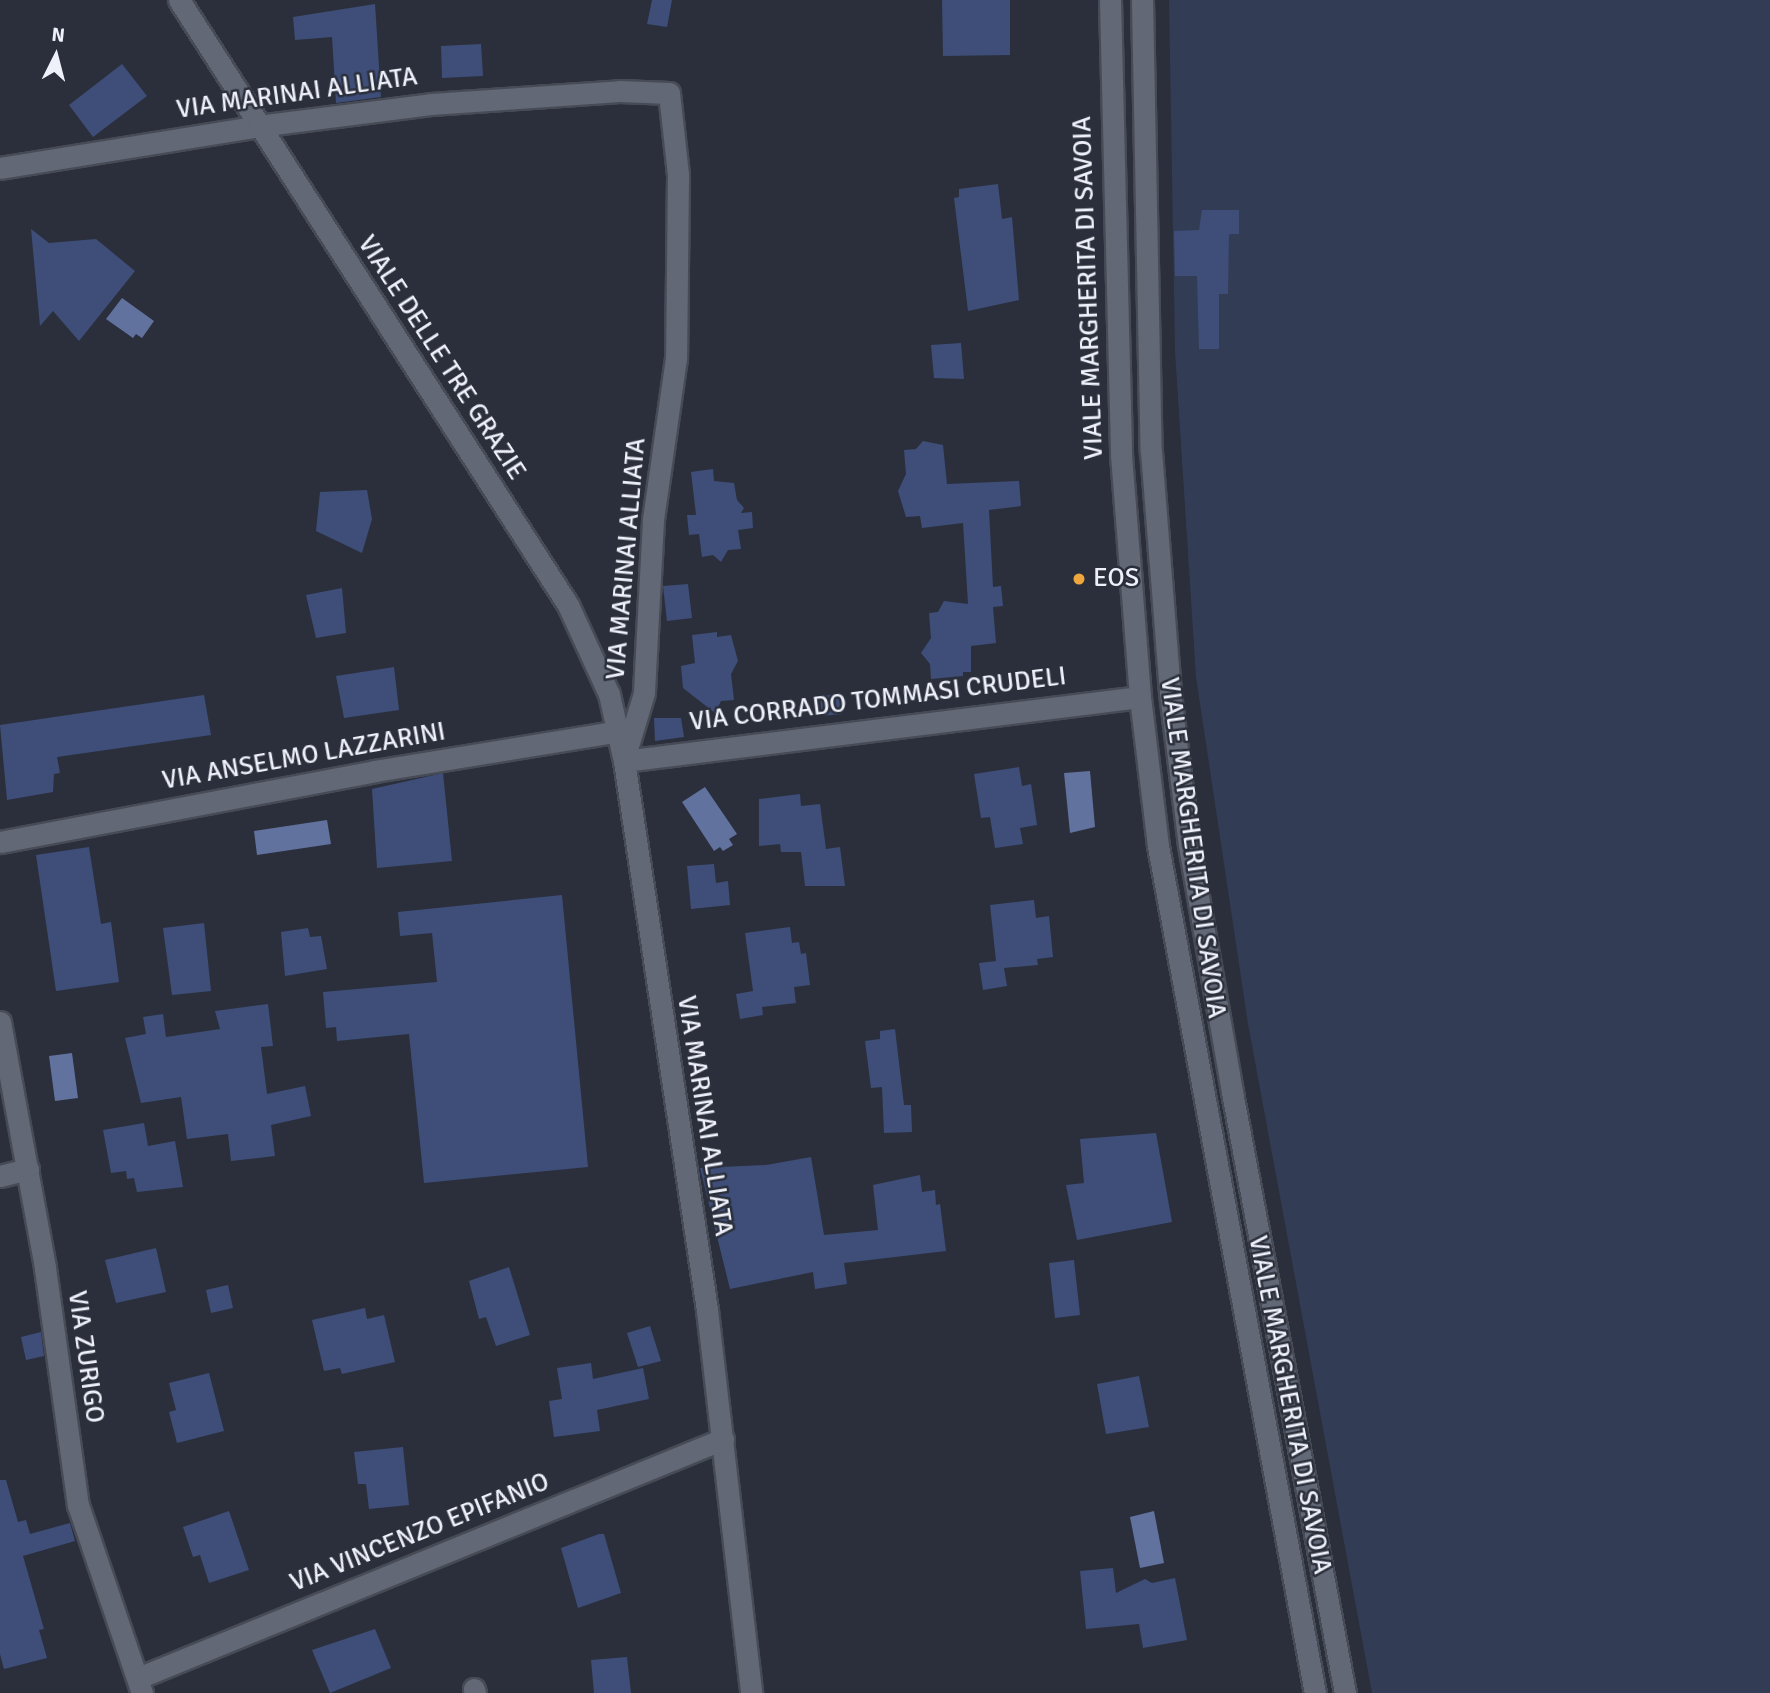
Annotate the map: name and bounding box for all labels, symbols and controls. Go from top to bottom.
north arrow [21,21,91,91]
text: N [50,22,66,48]
street label: VIA MARINAI ALLIATA [175,62,419,126]
street label: VIALE MARGHERITA DI SAVOIA [1067,116,1111,460]
street label: VIALE DELLE TRE GRAZIE [350,230,532,486]
street label: VIA MARINAI ALLIATA [601,437,653,681]
place label: EOS [1093,563,1139,595]
marker: EOS [1071,571,1087,587]
street label: VIA CORRADO TOMMASI CRUDELI [688,661,1068,739]
street label: VIALE MARGHERITA DI SAVOIA [1153,676,1231,1020]
street label: VIA ANSELMO LAZZARINI [160,717,448,797]
street label: VIA MARINAI ALLIATA [670,994,738,1238]
street label: VIALE MARGHERITA DI SAVOIA [1241,1233,1337,1577]
street label: VIA ZURIGO [60,1289,110,1425]
street label: VIA VINCENZO EPIFANIO [286,1467,554,1599]

